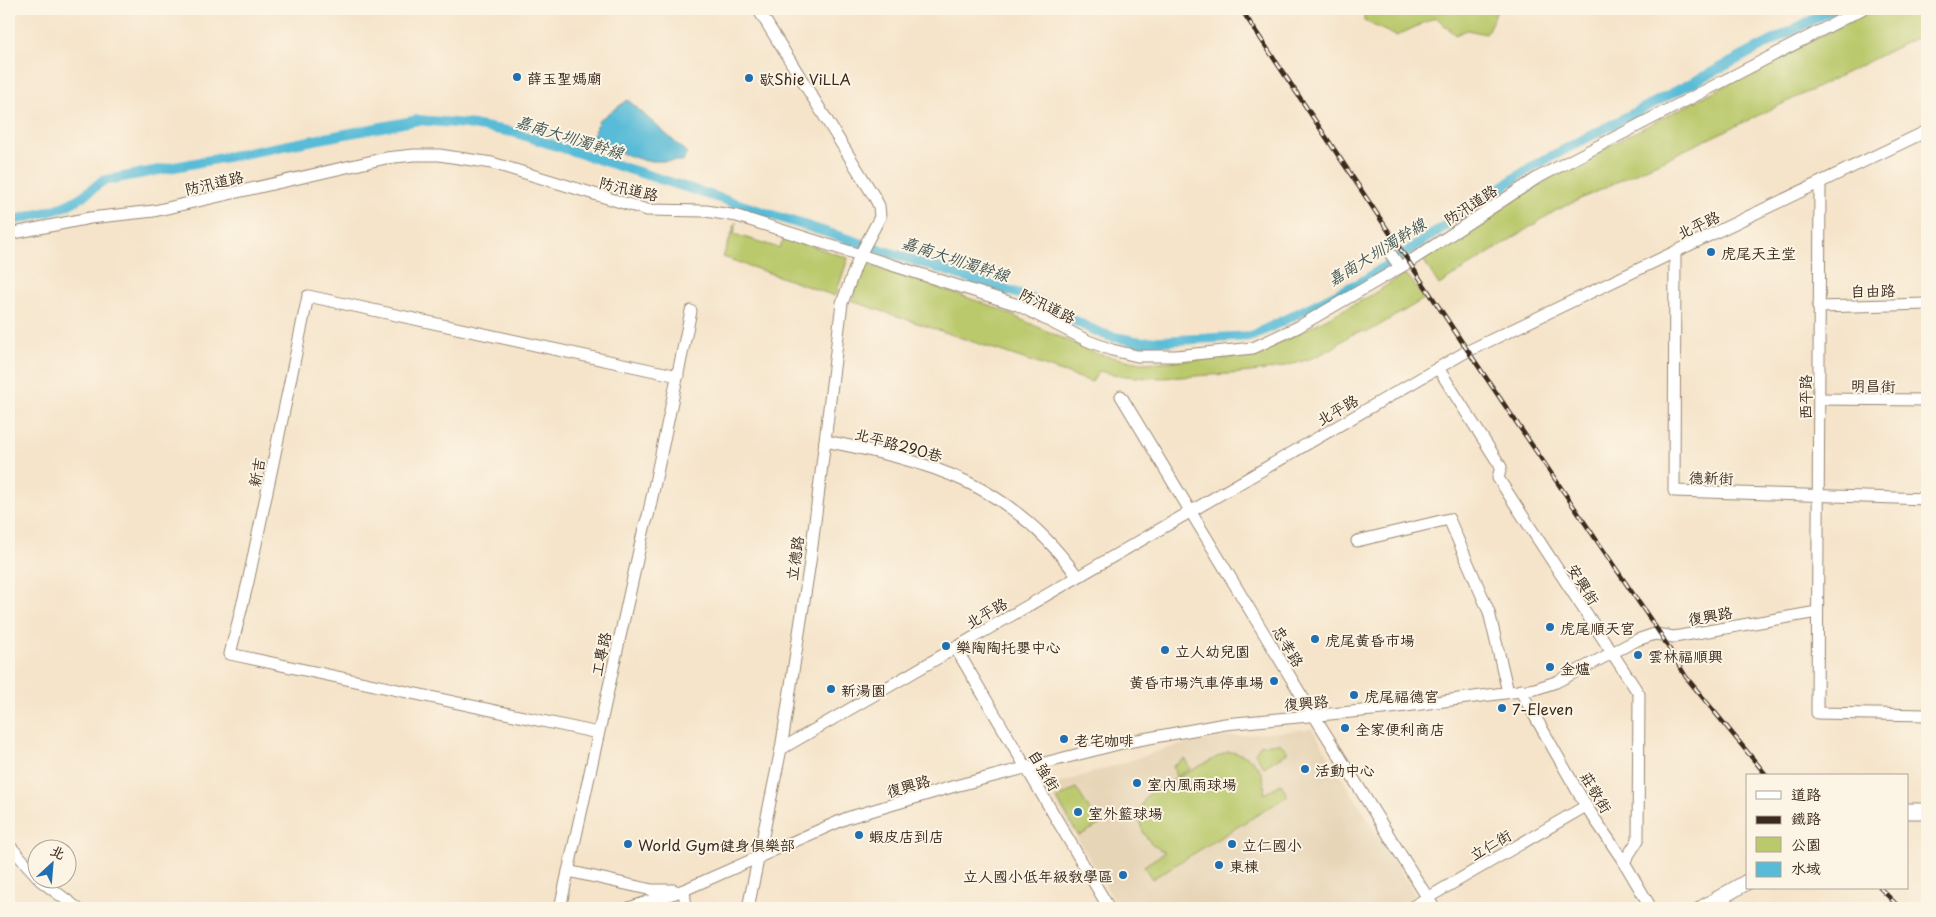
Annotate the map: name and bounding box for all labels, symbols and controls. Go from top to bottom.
place label: 薛玉聖媽廟 [527,66,602,89]
place label: 歇Shie ViLLA [759,67,851,90]
marker: 薛玉聖媽廟 [511,71,523,83]
marker: 歇Shie ViLLA [743,72,755,84]
water label: 嘉南大圳濁幹線 [513,108,628,164]
street label: 防汛道路 [182,164,246,200]
street label: 防汛道路 [597,170,661,206]
street label: 防汛道路 [1439,178,1501,230]
street label: 北平路 [1673,204,1723,244]
water label: 嘉南大圳濁幹線 [1322,211,1431,291]
water label: 嘉南大圳濁幹線 [899,229,1014,287]
place label: 虎尾天主堂 [1721,241,1796,264]
marker: 虎尾天主堂 [1705,246,1717,258]
street label: 自由路 [1850,278,1896,302]
street label: 防汛道路 [1016,282,1080,328]
street label: 明昌街 [1850,373,1896,397]
street label: 西平路 [1793,374,1816,420]
street label: 北平路 [1312,388,1362,430]
street label: 北平路290巷 [853,421,945,467]
street label: 新吉 [242,455,270,489]
street label: 德新街 [1688,465,1734,489]
street label: 立德路 [779,534,809,582]
street label: 安興街 [1562,559,1606,609]
street label: 北平路 [961,591,1011,633]
street label: 復興路 [1686,600,1734,630]
place label: 虎尾順天宮 [1560,616,1635,639]
street label: 忠孝路 [1268,621,1310,671]
marker: 虎尾順天宮 [1544,621,1556,633]
place label: 虎尾黃昏市場 [1325,628,1415,651]
street label: 工專路 [584,630,616,678]
marker: 虎尾黃昏市場 [1309,633,1321,645]
place label: 樂陶陶托嬰中心 [956,635,1061,658]
place label: 立人幼兒園 [1175,639,1250,662]
marker: 樂陶陶托嬰中心 [940,640,952,652]
marker: 立人幼兒園 [1159,644,1171,656]
place label: 雲林福順興 [1648,644,1723,667]
marker: 雲林福順興 [1632,649,1644,661]
place label: 金爐 [1560,656,1590,679]
marker: 金爐 [1544,661,1556,673]
place label: 黃昏市場汽車停車場 [1129,670,1264,693]
marker: 黃昏市場汽車停車場 [1268,675,1280,687]
place label: 新湯園 [841,678,886,701]
marker: 新湯園 [825,683,837,695]
place label: 虎尾福德宮 [1364,684,1439,707]
street label: 復興路 [1283,689,1329,715]
marker: 虎尾福德宮 [1348,689,1360,701]
place label: 7-Eleven [1512,697,1573,720]
marker: 7-Eleven [1496,702,1508,714]
place label: 全家便利商店 [1355,717,1445,740]
marker: 全家便利商店 [1339,722,1351,734]
place label: 老宅咖啡 [1074,728,1134,751]
marker: 老宅咖啡 [1058,733,1070,745]
street label: 自強街 [1024,745,1066,795]
place label: 活動中心 [1315,758,1375,781]
marker: 活動中心 [1299,763,1311,775]
street label: 莊敬街 [1576,767,1618,817]
street label: 復興路 [883,768,933,802]
place label: 室內風雨球場 [1147,772,1237,795]
legend [1746,774,1908,890]
marker: 室內風雨球場 [1131,777,1143,789]
text: 道路 [1791,782,1821,805]
place label: 室外籃球場 [1088,801,1163,824]
marker: 室外籃球場 [1072,806,1084,818]
text: 鐵路 [1791,806,1821,829]
street label: 立仁街 [1465,823,1515,865]
place label: 蝦皮店到店 [869,824,944,847]
marker: 蝦皮店到店 [853,829,865,841]
text: 公園 [1791,832,1821,855]
place label: World Gym健身俱樂部 [638,833,795,856]
place label: 立仁國小 [1242,833,1302,856]
marker: World Gym健身俱樂部 [622,838,634,850]
marker: 立仁國小 [1226,838,1238,850]
text: 北 [47,839,69,864]
north arrow [28,840,78,890]
place label: 東棟 [1229,854,1259,877]
text: 水域 [1791,856,1821,879]
marker: 東棟 [1213,859,1225,871]
place label: 立人國小低年級教學區 [963,864,1113,887]
marker: 立人國小低年級教學區 [1117,869,1129,881]

